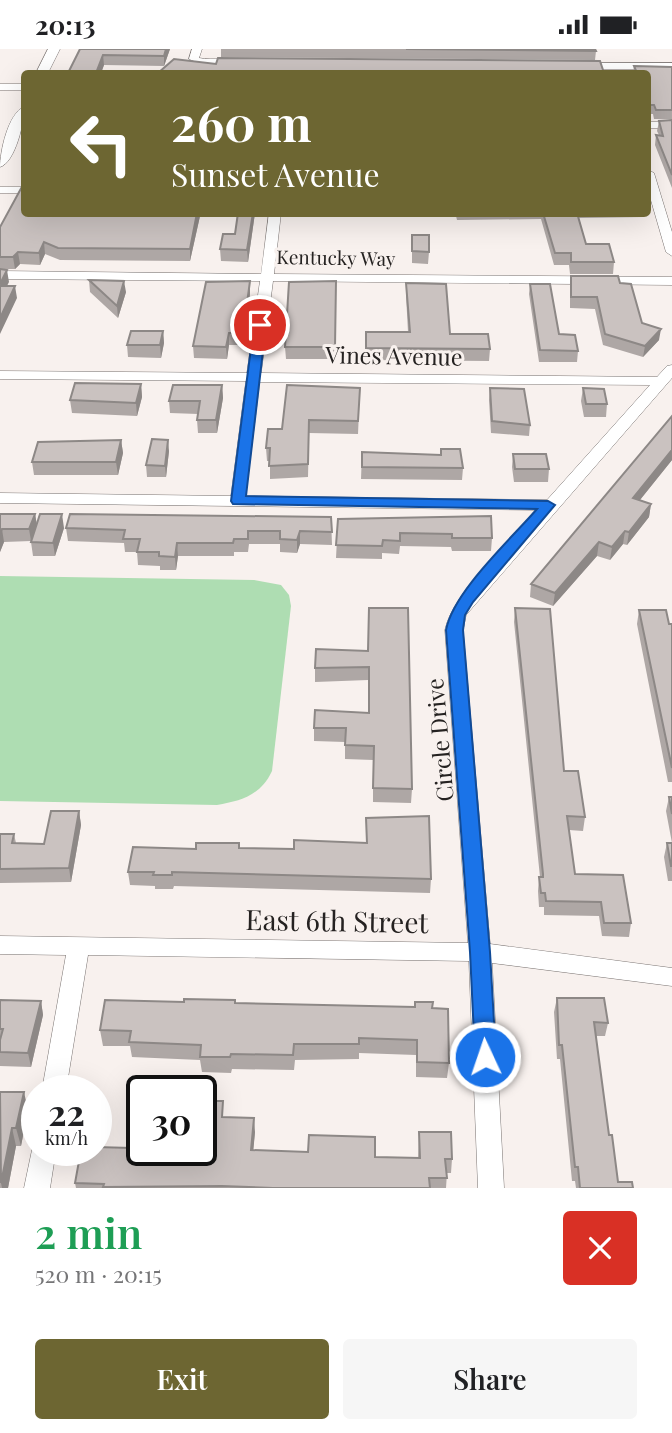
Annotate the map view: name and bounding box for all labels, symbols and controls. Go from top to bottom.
text: 20:13 [35,7,95,42]
text: 260 m [171,89,311,154]
icon: left [56,98,147,189]
text: Sunset Avenue [171,152,380,195]
street label: Kentucky Way [276,243,396,271]
pin [230,295,290,355]
icon: arrive [241,306,279,344]
street label: Vines Avenue [324,338,463,372]
street label: Circle Drive [418,677,460,803]
street label: East 6th Street [245,900,430,940]
position arrow [448,1020,522,1094]
speed limit sign: 30 [126,1075,217,1166]
text: 22 [48,1088,85,1135]
text: km/h [45,1126,88,1150]
text: 2 min [35,1204,142,1260]
button: close [563,1211,637,1285]
text: 520 m · 20:15 [35,1258,162,1289]
button: Exit [35,1339,329,1419]
button: Share [343,1339,637,1419]

